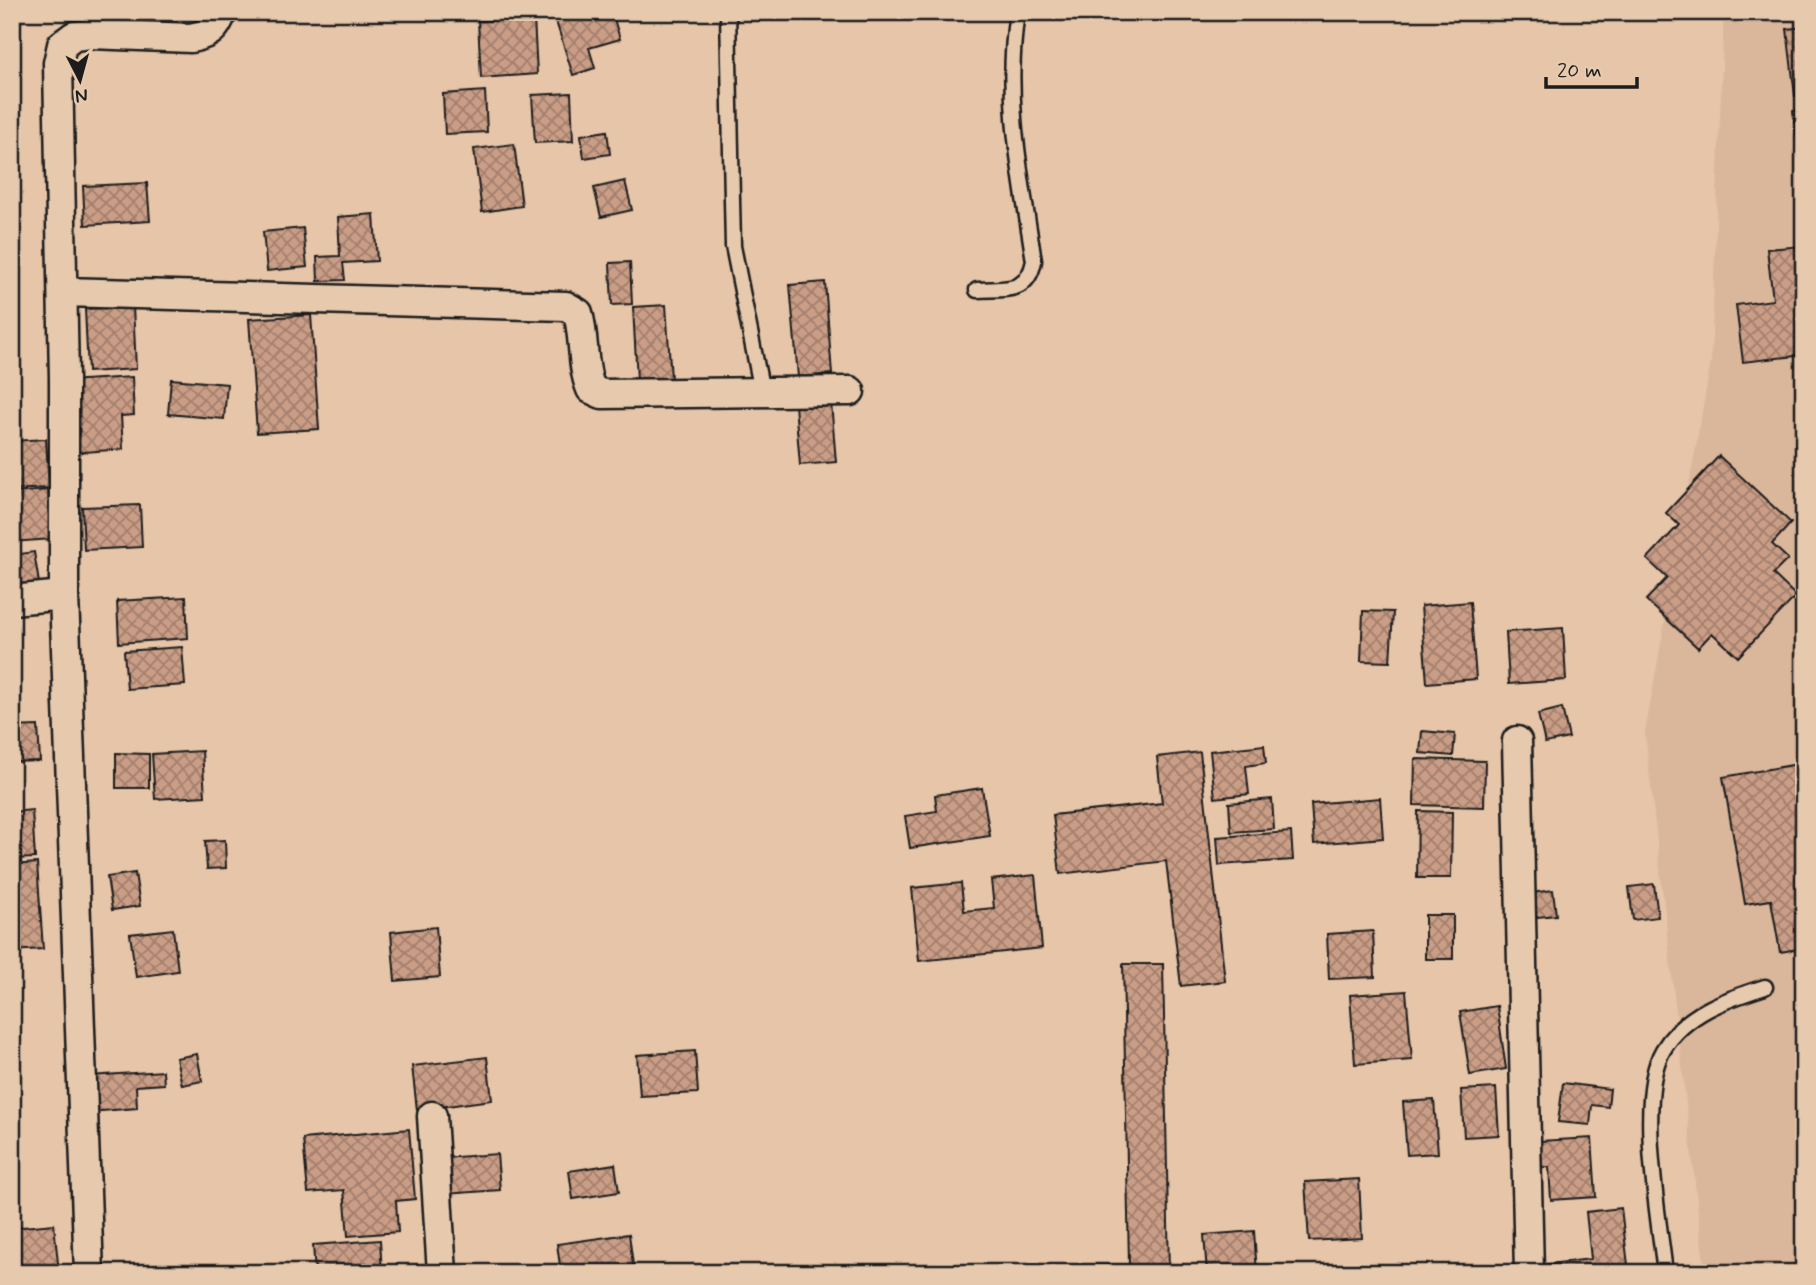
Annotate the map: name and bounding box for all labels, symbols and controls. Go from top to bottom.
north arrow [46,46,116,116]
scale bar [1546,46,1638,90]
text: 20 m [1557,57,1602,85]
text: N [74,82,89,109]

